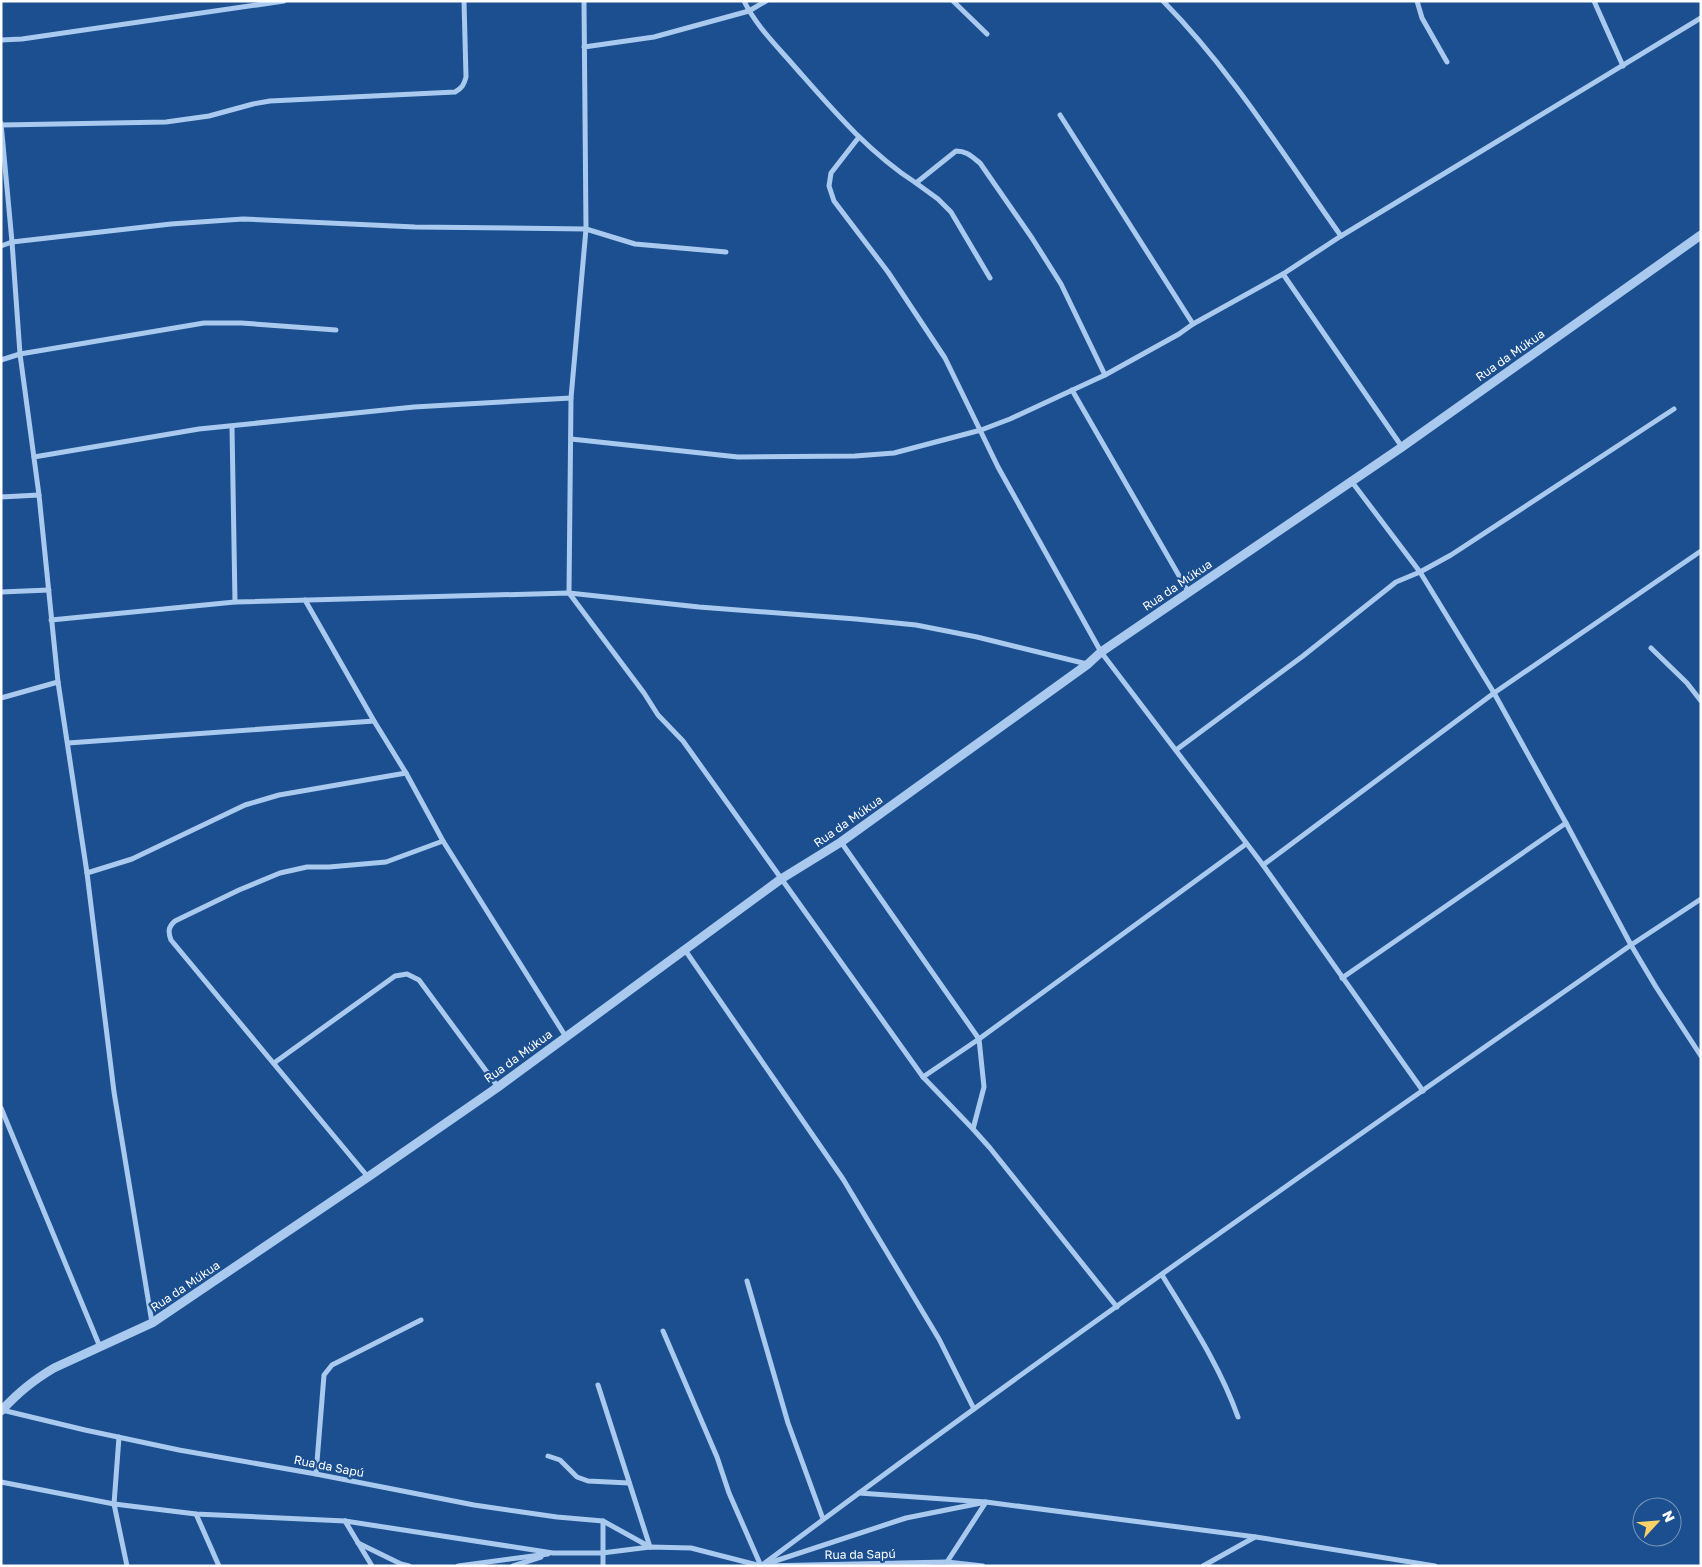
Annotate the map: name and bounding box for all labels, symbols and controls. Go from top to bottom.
street label: Rua da Múkua [1473,326,1547,384]
street label: Rua da Múkua [1139,556,1215,614]
street label: Rua da Múkua [811,792,885,850]
street label: Rua da Múkua [481,1026,555,1086]
street label: Rua da Múkua [147,1257,223,1315]
street label: Rua da Sapú [293,1452,365,1480]
north arrow [1632,1497,1682,1547]
text: N [1659,1508,1679,1525]
street label: Rua da Sapú [824,1546,896,1562]

